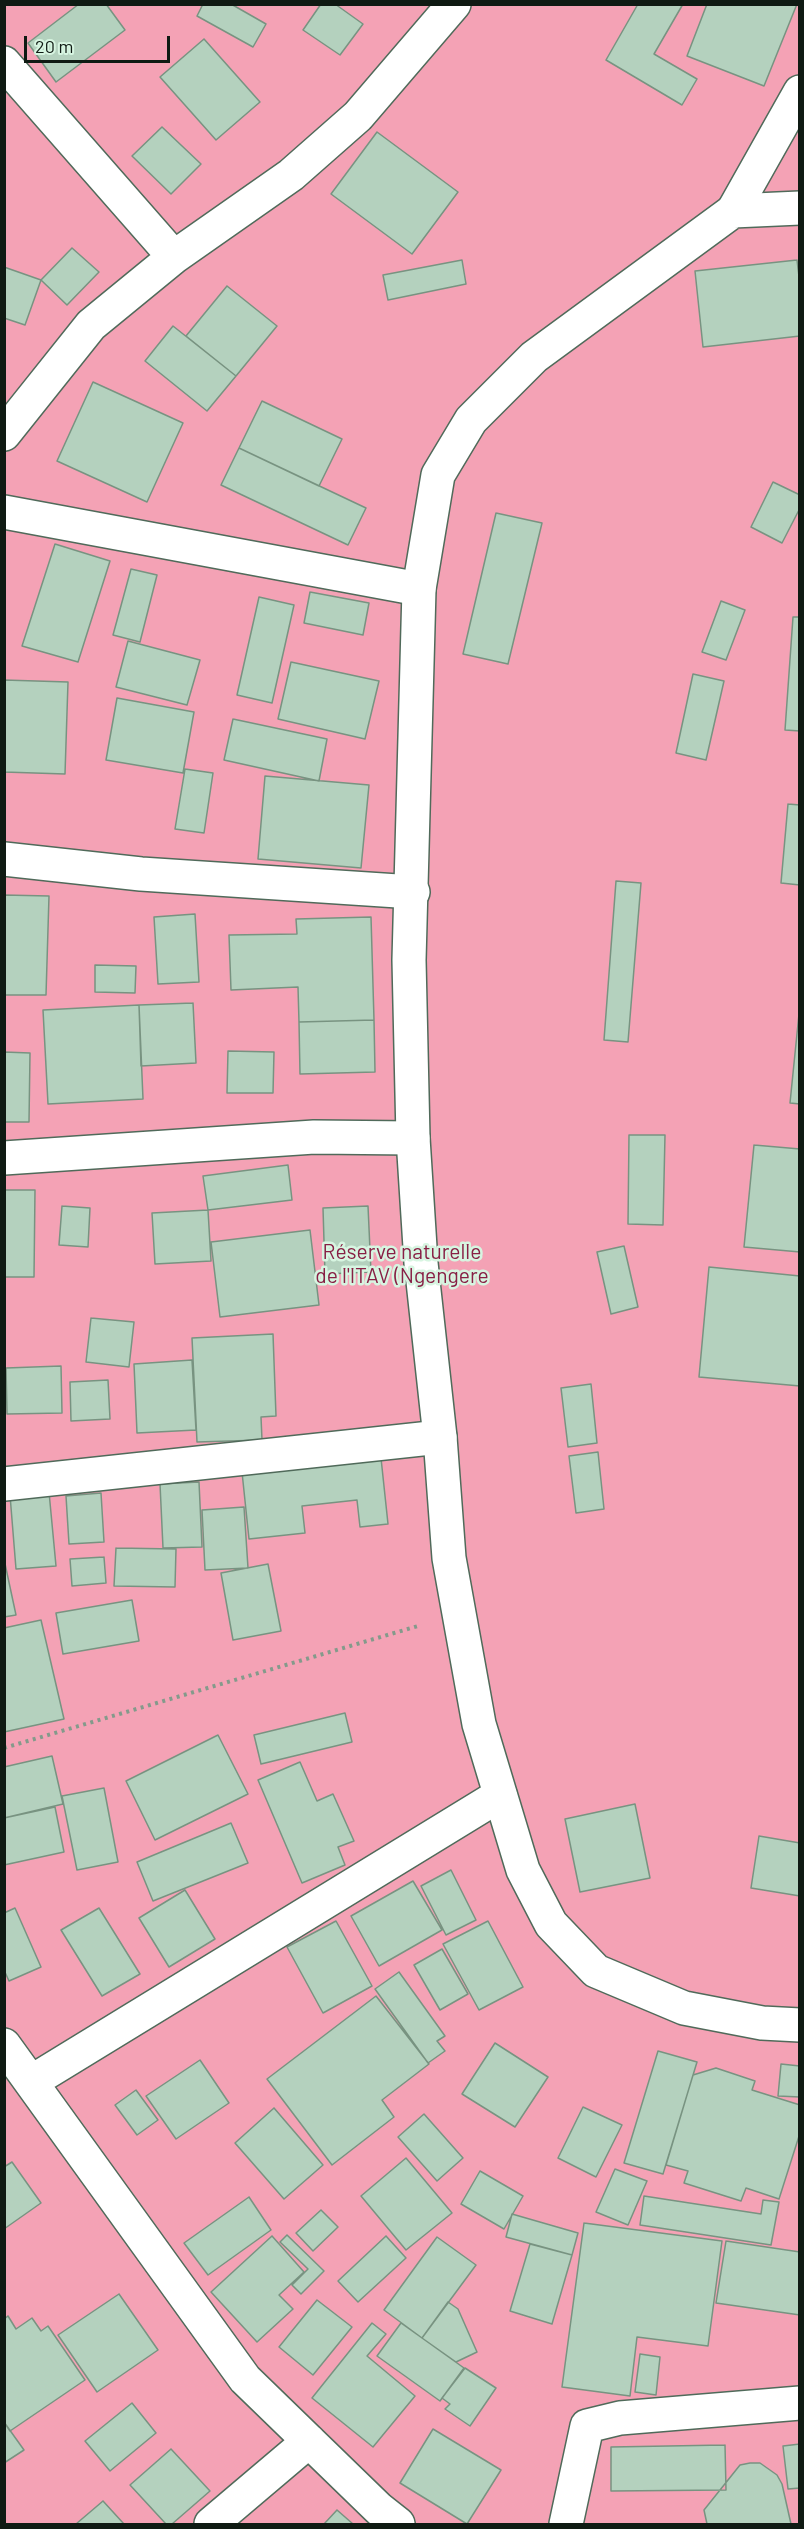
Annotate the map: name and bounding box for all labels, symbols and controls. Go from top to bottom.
scale bar [27,24,172,62]
text: 20 m [35,35,73,57]
park label: Réserve naturelle de l'ITAV (Ngengere [315,1239,489,1289]

